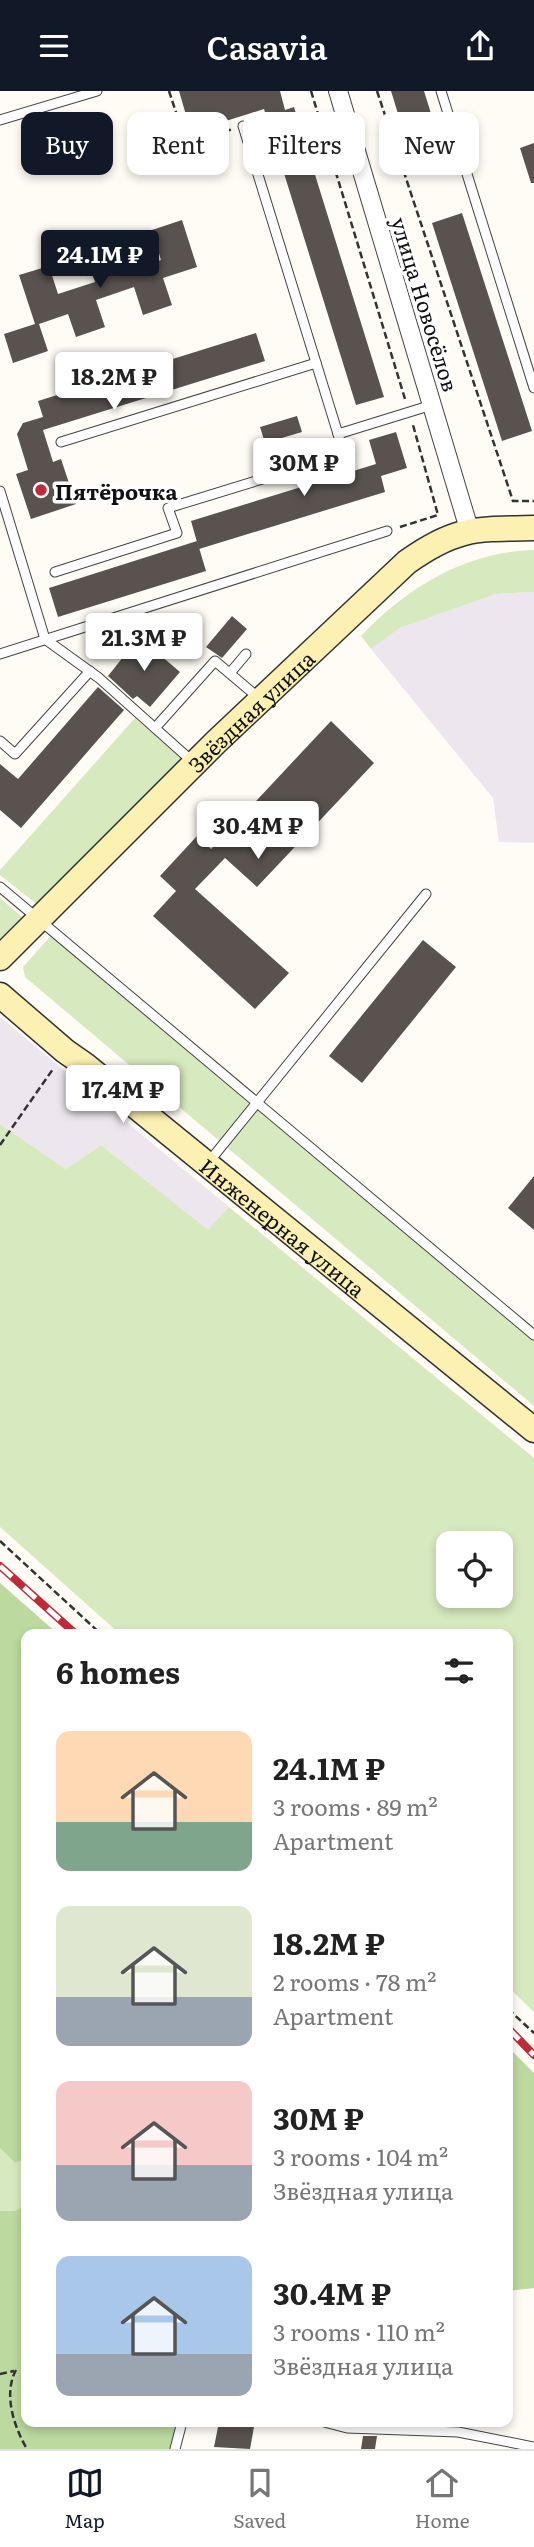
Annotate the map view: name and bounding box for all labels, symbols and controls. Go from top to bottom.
text: Casavia [207,22,327,70]
icon: menu [35,27,73,65]
icon: share [461,27,499,65]
chip: Buy [21,112,113,175]
chip: Rent [127,112,229,175]
chip: Filters [243,112,365,175]
chip: New [379,112,479,175]
street label: улица Новосёлов [385,213,467,395]
pin: 24.1M ₽ [35,231,165,290]
text: 24.1M ₽ [57,236,143,270]
pin: 18.2M ₽ [49,353,179,412]
text: 18.2M ₽ [71,358,157,392]
pin: 30M ₽ [255,439,353,498]
text: 30M ₽ [269,444,339,478]
place label: Пятёрочка [55,475,178,506]
marker: Пятёрочка [33,482,49,498]
pin: 21.3M ₽ [79,613,209,673]
text: 21.3M ₽ [102,619,186,653]
street label: Звёздная улица [180,642,321,778]
pin: 30.4M ₽ [193,801,323,861]
text: 30.4M ₽ [213,807,303,841]
pin: 17.4M ₽ [58,1065,188,1125]
text: 17.4M ₽ [82,1071,164,1105]
street label: Инженерная улица [194,1150,374,1304]
map controls [436,1531,513,1608]
button: locate [436,1531,513,1608]
text: 6 homes [56,1649,180,1693]
icon: filters [440,1652,478,1690]
text: 24.1M ₽ [273,1745,385,1789]
icon: home [112,1759,196,1843]
text: 3 rooms · 89 m² [273,1789,438,1823]
text: Apartment [273,1823,393,1857]
text: 18.2M ₽ [273,1920,385,1964]
icon: home [112,1934,196,2018]
text: 2 rooms · 78 m² [273,1964,436,1998]
text: Apartment [273,1998,393,2032]
text: 30M ₽ [273,2095,364,2139]
icon: home [112,2109,196,2193]
text: 3 rooms · 104 m² [273,2139,448,2173]
text: Звёздная улица [273,2173,453,2207]
text: 30.4M ₽ [273,2270,391,2314]
icon: home [112,2284,196,2368]
text: 3 rooms · 110 m² [273,2314,445,2348]
text: Звёздная улица [273,2348,453,2382]
tab: Map [64,2464,105,2534]
tab: Saved [233,2464,286,2534]
tab: Home [415,2464,470,2534]

